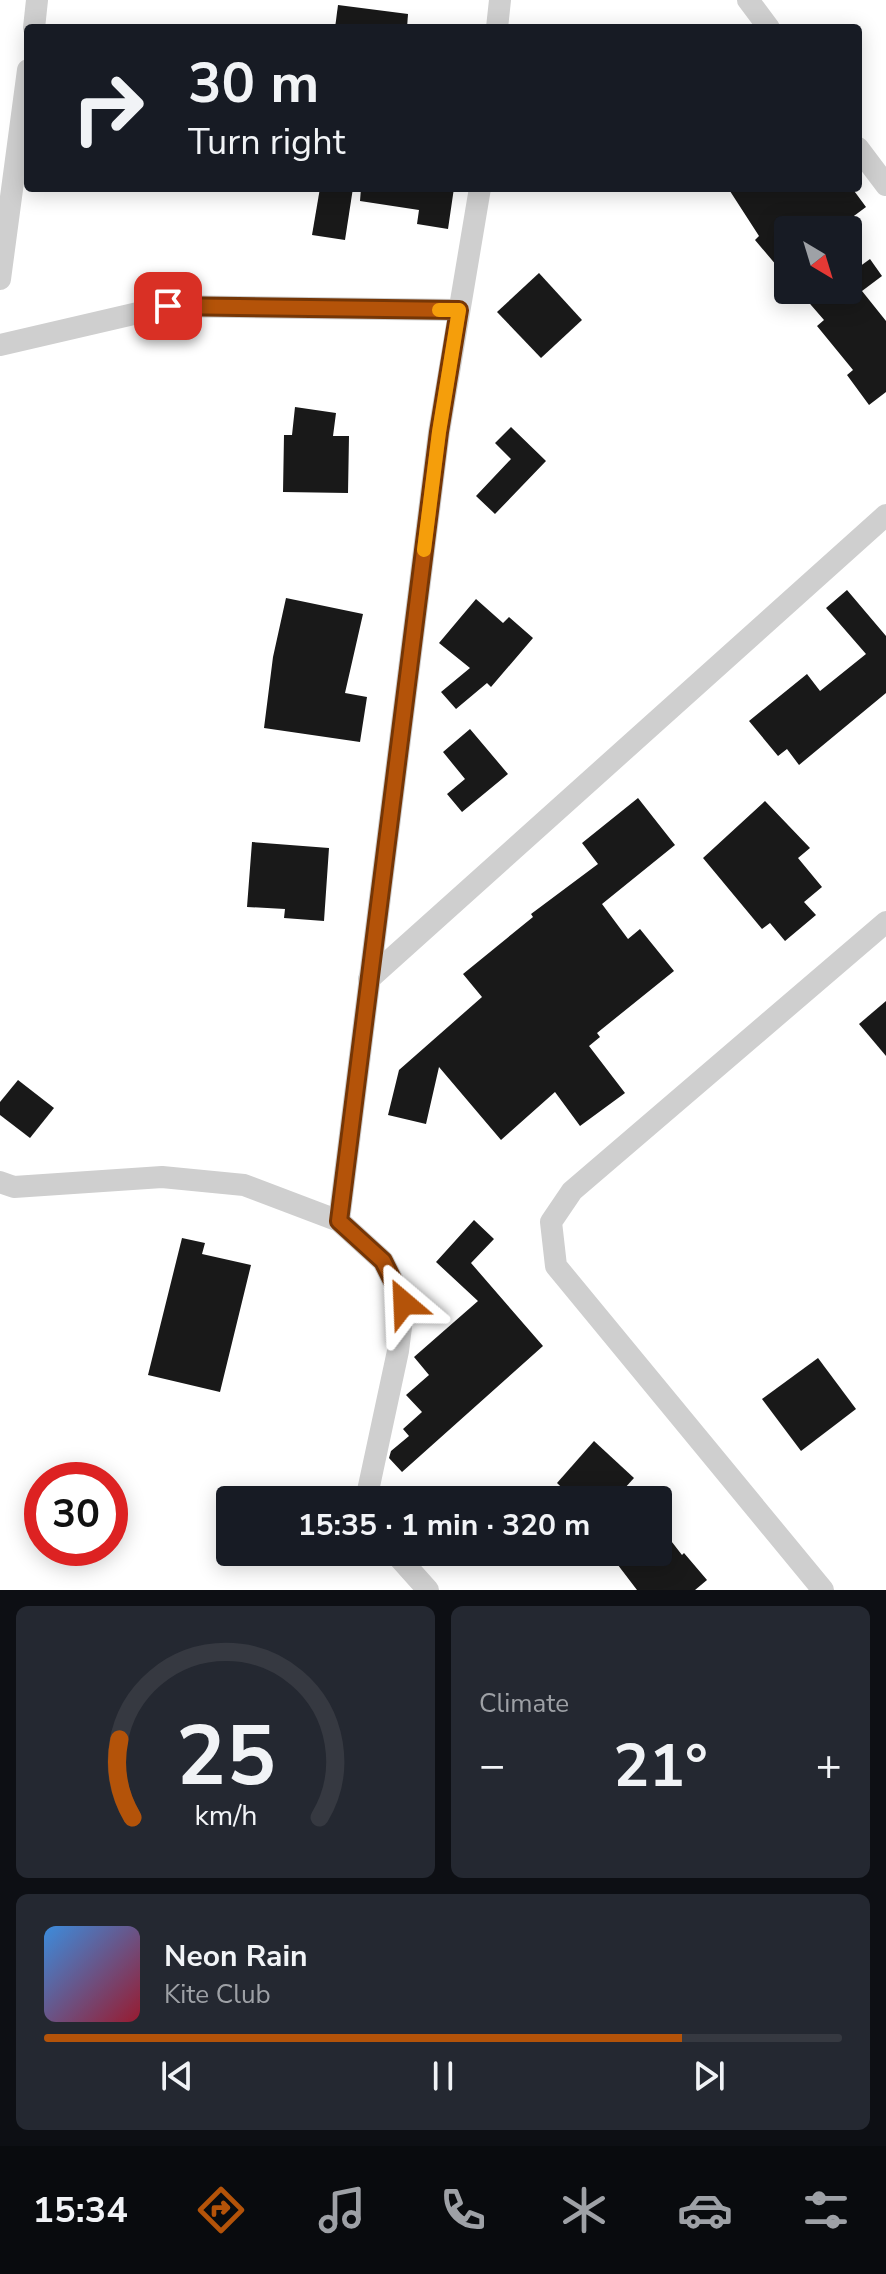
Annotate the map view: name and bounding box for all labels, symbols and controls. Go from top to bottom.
text: 30 m [188,45,319,122]
icon: right [56,56,160,160]
text: Turn right [188,118,345,167]
north arrow [774,216,862,304]
map controls [774,216,862,304]
pin [134,272,202,340]
icon: arrive [146,284,190,328]
position arrow [362,1261,446,1345]
speed limit sign: 30 [24,1462,128,1566]
text: 15:35 · 1 min · 320 m [298,1505,590,1546]
text: Climate [479,1686,569,1721]
text: 25 [176,1700,275,1813]
text: 21° [613,1725,708,1807]
text: − [479,1736,505,1796]
text: + [816,1736,842,1796]
text: km/h [194,1796,257,1835]
text: Neon Rain [164,1936,308,1977]
text: Kite Club [164,1977,271,2012]
icon: previous [155,2054,199,2098]
icon: pause [421,2054,465,2098]
icon: next [687,2054,731,2098]
icon: directions [193,2182,249,2238]
icon: music [314,2182,370,2238]
icon: phone [435,2182,491,2238]
icon: climate [556,2182,612,2238]
icon: car [677,2182,733,2238]
icon: filters [798,2182,854,2238]
text: 15:34 [32,2186,128,2235]

